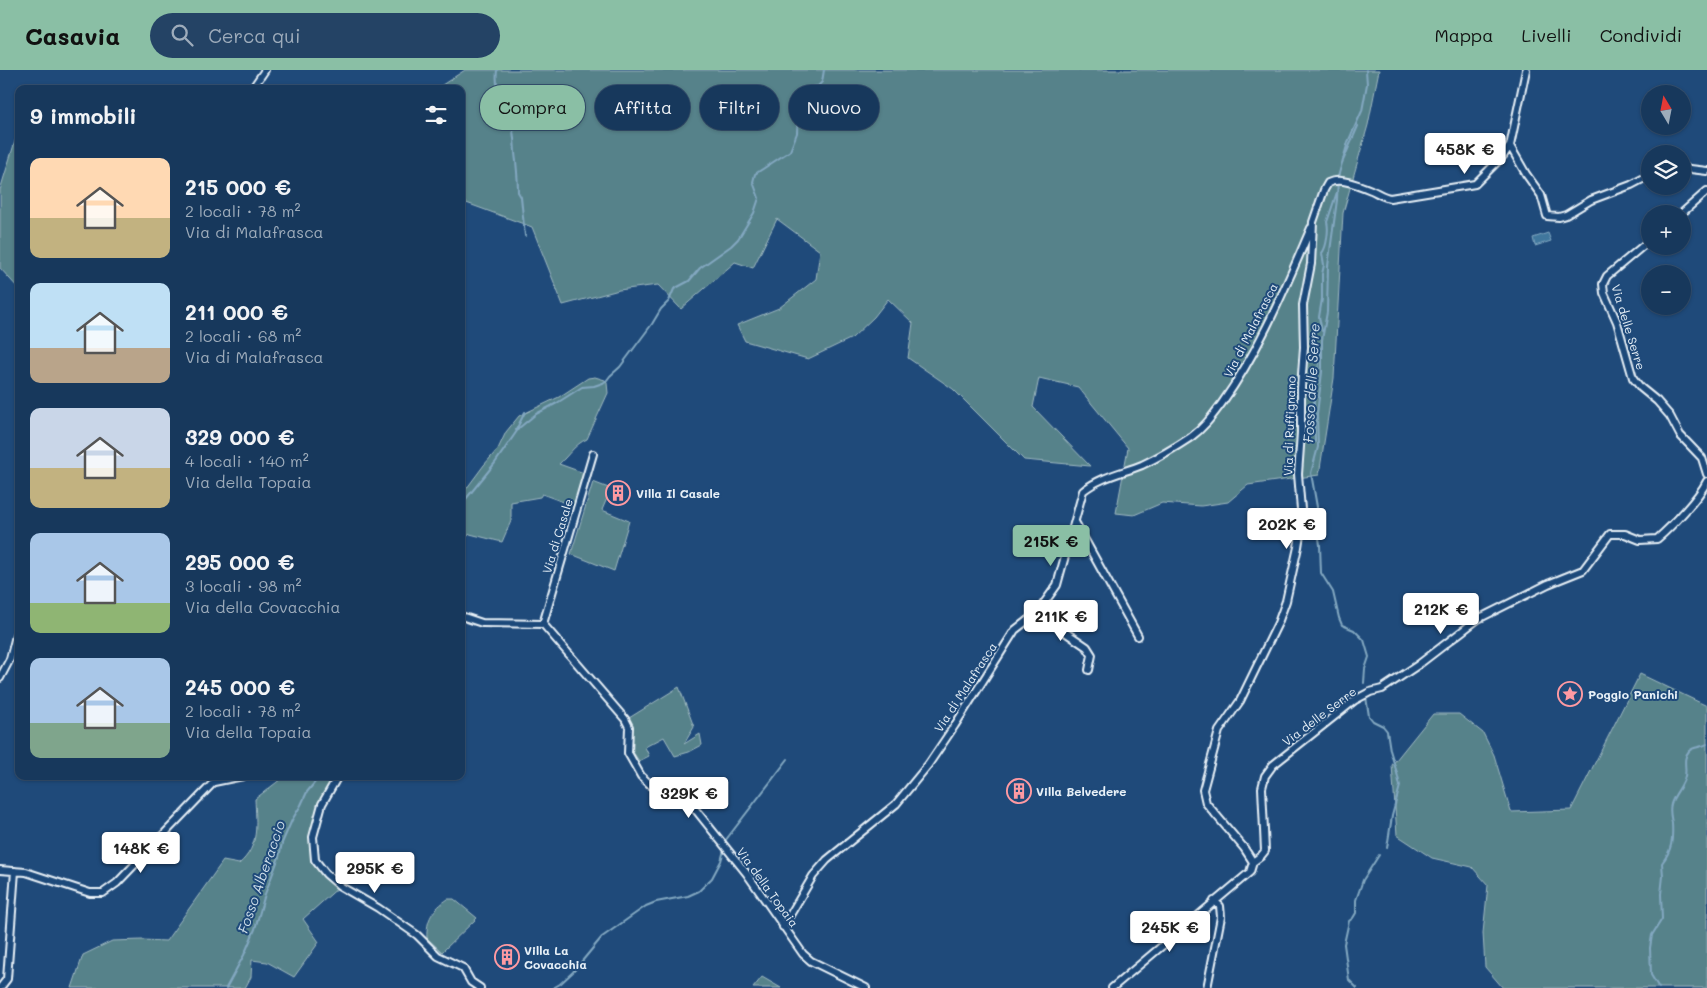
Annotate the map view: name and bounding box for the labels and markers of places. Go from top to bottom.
pin: 458K € [1424,132,1506,175]
building icon: Villa Il Casale [605,480,631,506]
place label: Villa Il Casale [636,485,720,501]
pin: 202K € [1246,508,1328,550]
pin: 215K € [1010,524,1092,567]
pin: 212K € [1400,592,1482,635]
pin: 211K € [1020,600,1102,642]
place icon: Poggio Panichi [1557,681,1583,707]
place label: Poggio Panichi [1588,686,1678,702]
pin: 329K € [648,776,730,819]
building icon: Villa Belvedere [1006,778,1032,804]
place label: Villa Belvedere [1036,783,1126,799]
pin: 148K € [100,832,182,874]
pin: 295K € [334,852,416,894]
pin: 245K € [1129,910,1211,953]
place label: Villa La Covacchia [524,942,587,972]
building icon: Villa La Covacchia [494,944,520,970]

